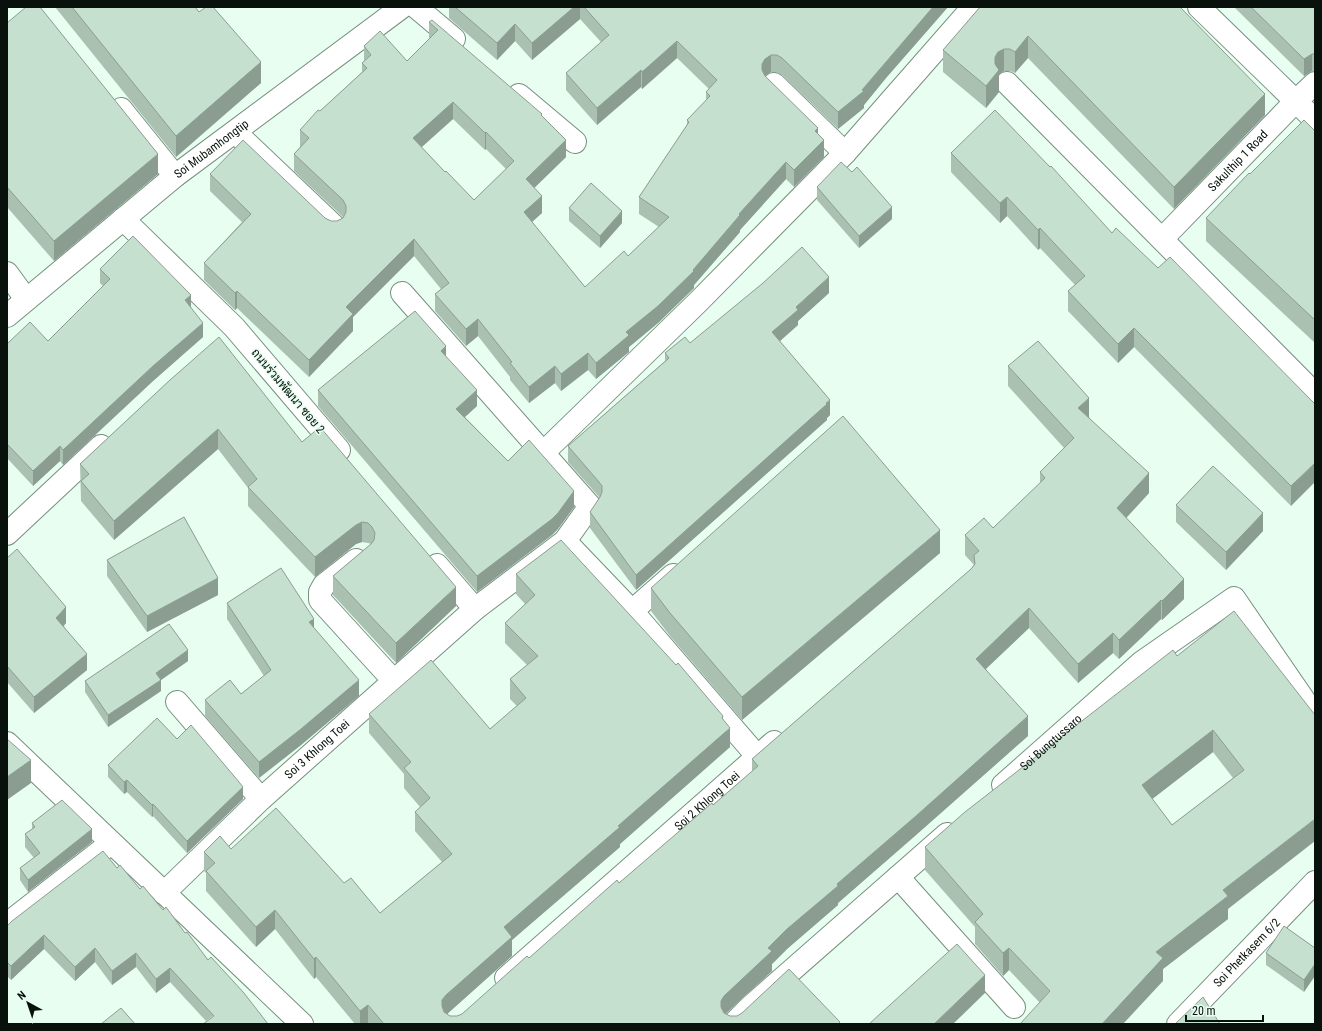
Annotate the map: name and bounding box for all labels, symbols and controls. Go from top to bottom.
street label: Soi Mubamhongtip [171,117,251,181]
street label: Sakulthip 1 Road [1205,127,1271,194]
street label: ถนนร่วมพัฒนา ซอย 2 [248,346,328,436]
street label: Soi Bungtussaro [1017,712,1085,774]
street label: Soi 3 Khlong Toei [282,717,352,782]
street label: Soi 2 Khlong Toei [672,769,743,833]
street label: Soi Phetkasem 6/2 [1211,916,1283,990]
north arrow [8,983,48,1023]
text: N [15,988,29,1003]
scale bar [1186,997,1263,1023]
text: 20 m [1192,1004,1216,1018]

